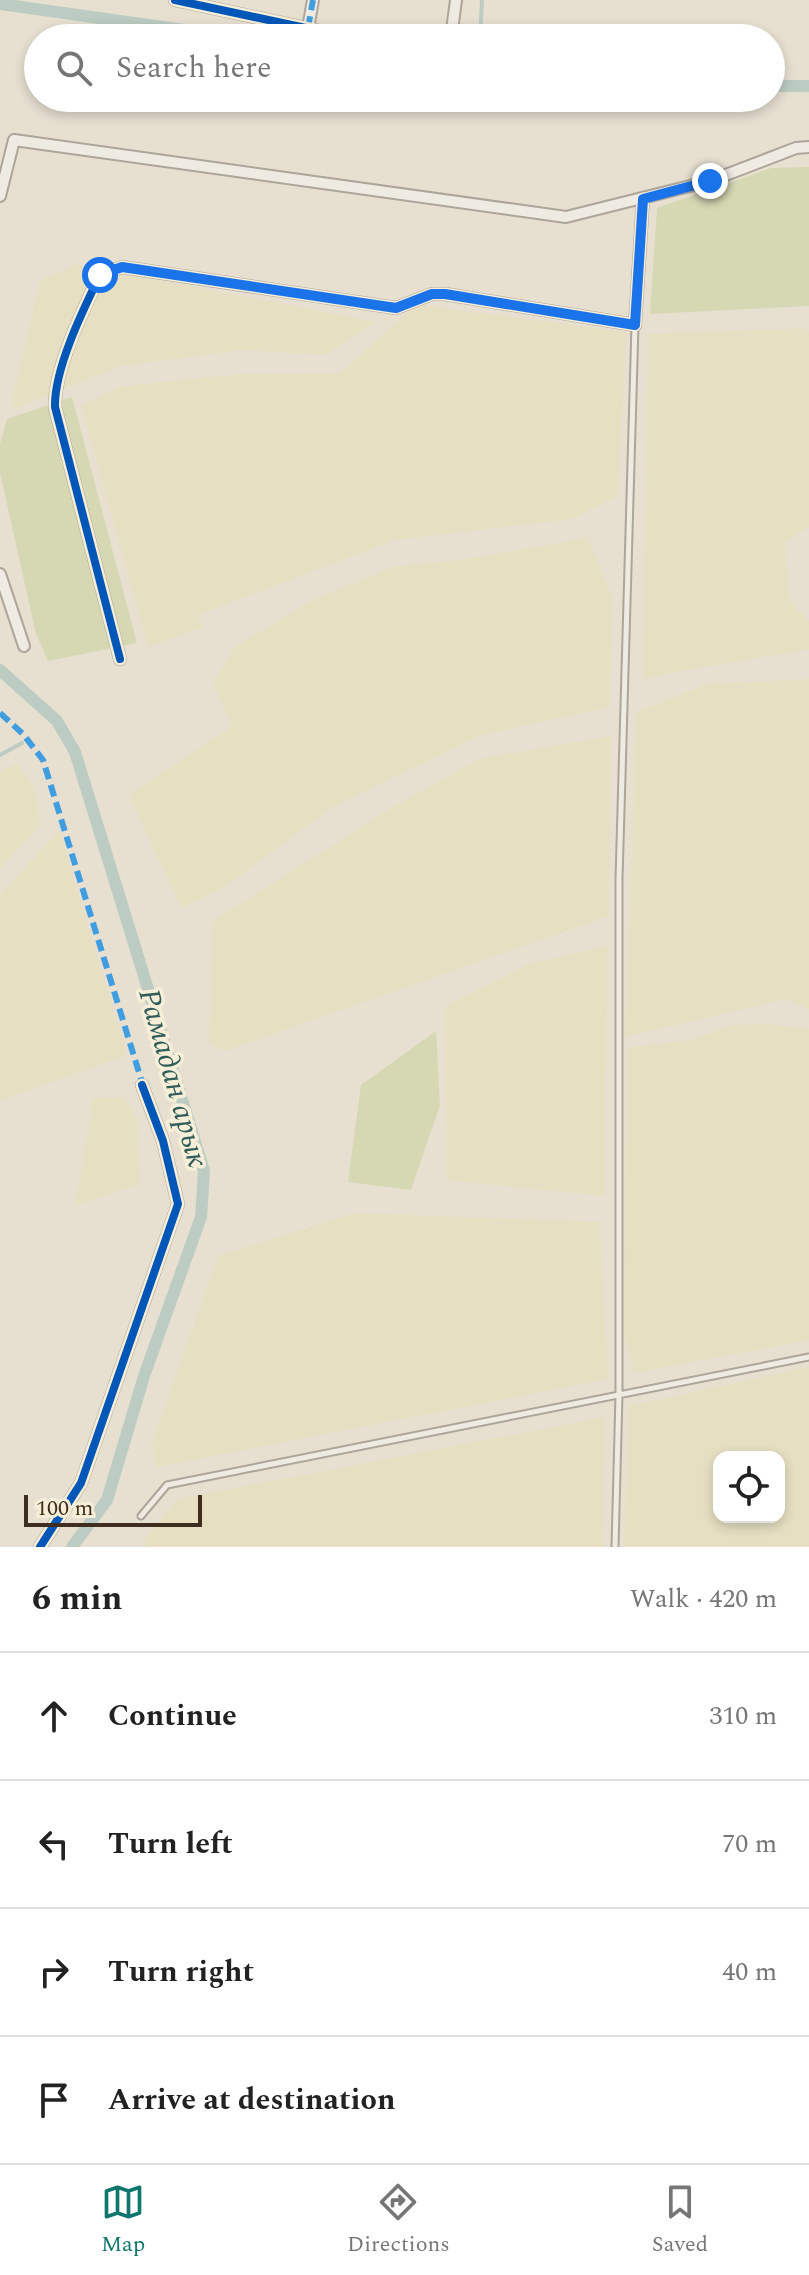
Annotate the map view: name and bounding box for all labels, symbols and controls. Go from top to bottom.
search box [24,24,785,112]
text: Search here [116,45,272,91]
icon: search [52,46,96,90]
route end [692,163,728,199]
route start [82,257,118,293]
water label: Рамадан арык [126,983,220,1173]
map controls [713,1451,785,1523]
button: locate [713,1451,785,1523]
scale bar [24,1491,202,1527]
text: 100 m [36,1492,93,1525]
text: 6 min [32,1573,122,1625]
text: Walk · 420 m [630,1579,777,1619]
text: Continue [108,1693,237,1739]
icon: ahead [32,1694,76,1738]
text: 310 m [709,1696,777,1736]
text: Turn left [108,1821,233,1867]
icon: left [32,1822,76,1866]
text: 70 m [722,1824,777,1864]
text: Turn right [108,1949,254,1995]
icon: right [32,1950,76,1994]
text: 40 m [722,1952,777,1992]
text: Arrive at destination [108,2077,395,2123]
icon: arrive [32,2078,76,2122]
tab: Map [101,2180,145,2261]
tab: Directions [347,2180,450,2261]
tab: Saved [652,2180,708,2261]

